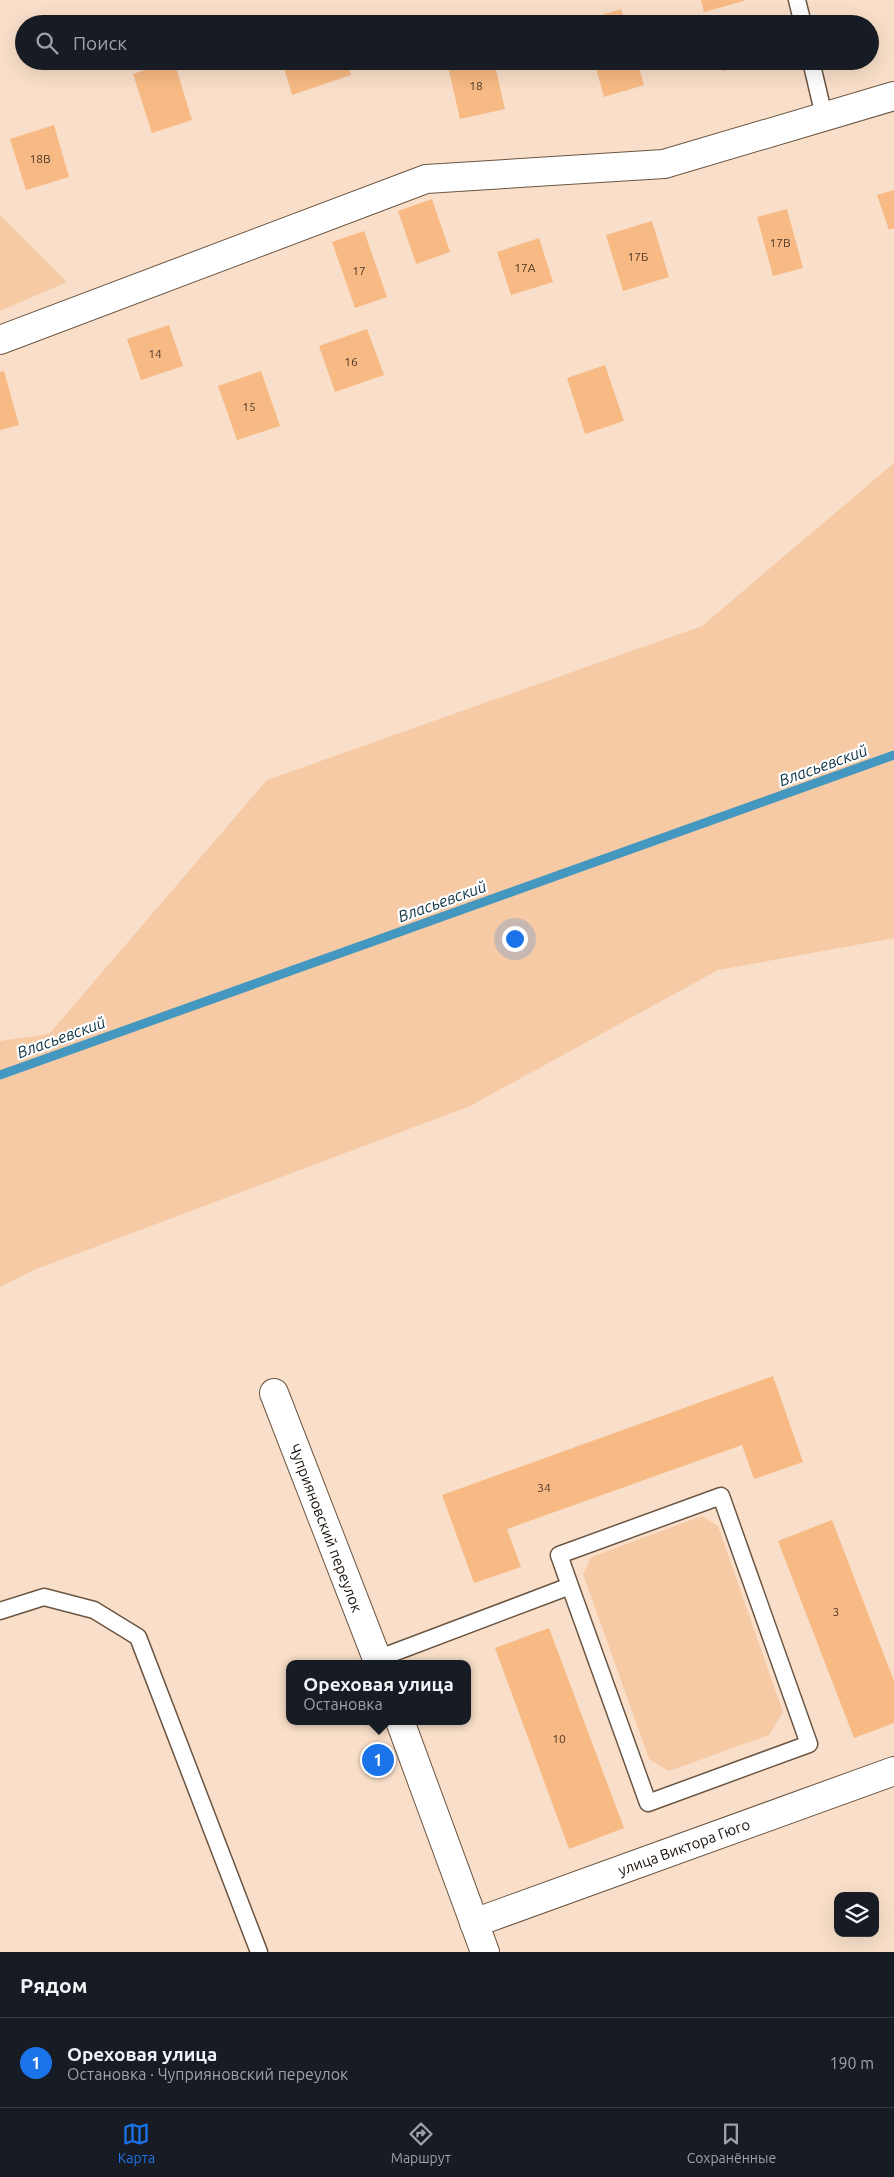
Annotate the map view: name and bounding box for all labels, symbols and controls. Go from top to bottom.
search box [15,15,879,70]
icon: search [33,29,61,57]
text: Поиск [73,32,127,54]
house number: 18 [469,79,483,92]
house number: 18В [29,152,51,165]
house number: 17В [769,236,791,249]
house number: 17Б [628,250,648,263]
house number: 17А [514,261,536,274]
house number: 17 [352,264,366,277]
house number: 14 [148,347,162,360]
house number: 16 [344,355,358,368]
house number: 15 [242,400,256,413]
water label: Власьевский [776,741,870,789]
water label: Власьевский [395,877,489,925]
your location [502,926,528,952]
water label: Власьевский [14,1013,108,1061]
street label: Чуприяновский переулок [286,1442,366,1615]
house number: 34 [537,1481,551,1494]
house number: 3 [833,1605,839,1618]
popup [286,1660,471,1725]
text: Ореховая улица [303,1673,454,1695]
text: Остановка [303,1695,383,1713]
house number: 10 [552,1732,566,1745]
pin: 1 [362,1741,394,1779]
street label: улица Виктора Гюго [616,1815,752,1879]
map controls [834,1892,879,1937]
button: layers [834,1892,879,1937]
text: Рядом [20,1973,88,1997]
text: Ореховая улица [67,2043,217,2065]
text: 1 [31,2054,41,2072]
text: 190 m [829,2054,874,2072]
text: Остановка · Чуприяновский переулок [67,2065,348,2083]
tab: Карта [118,2120,155,2166]
tab: Маршрут [391,2120,451,2166]
tab: Сохранённые [687,2120,776,2166]

